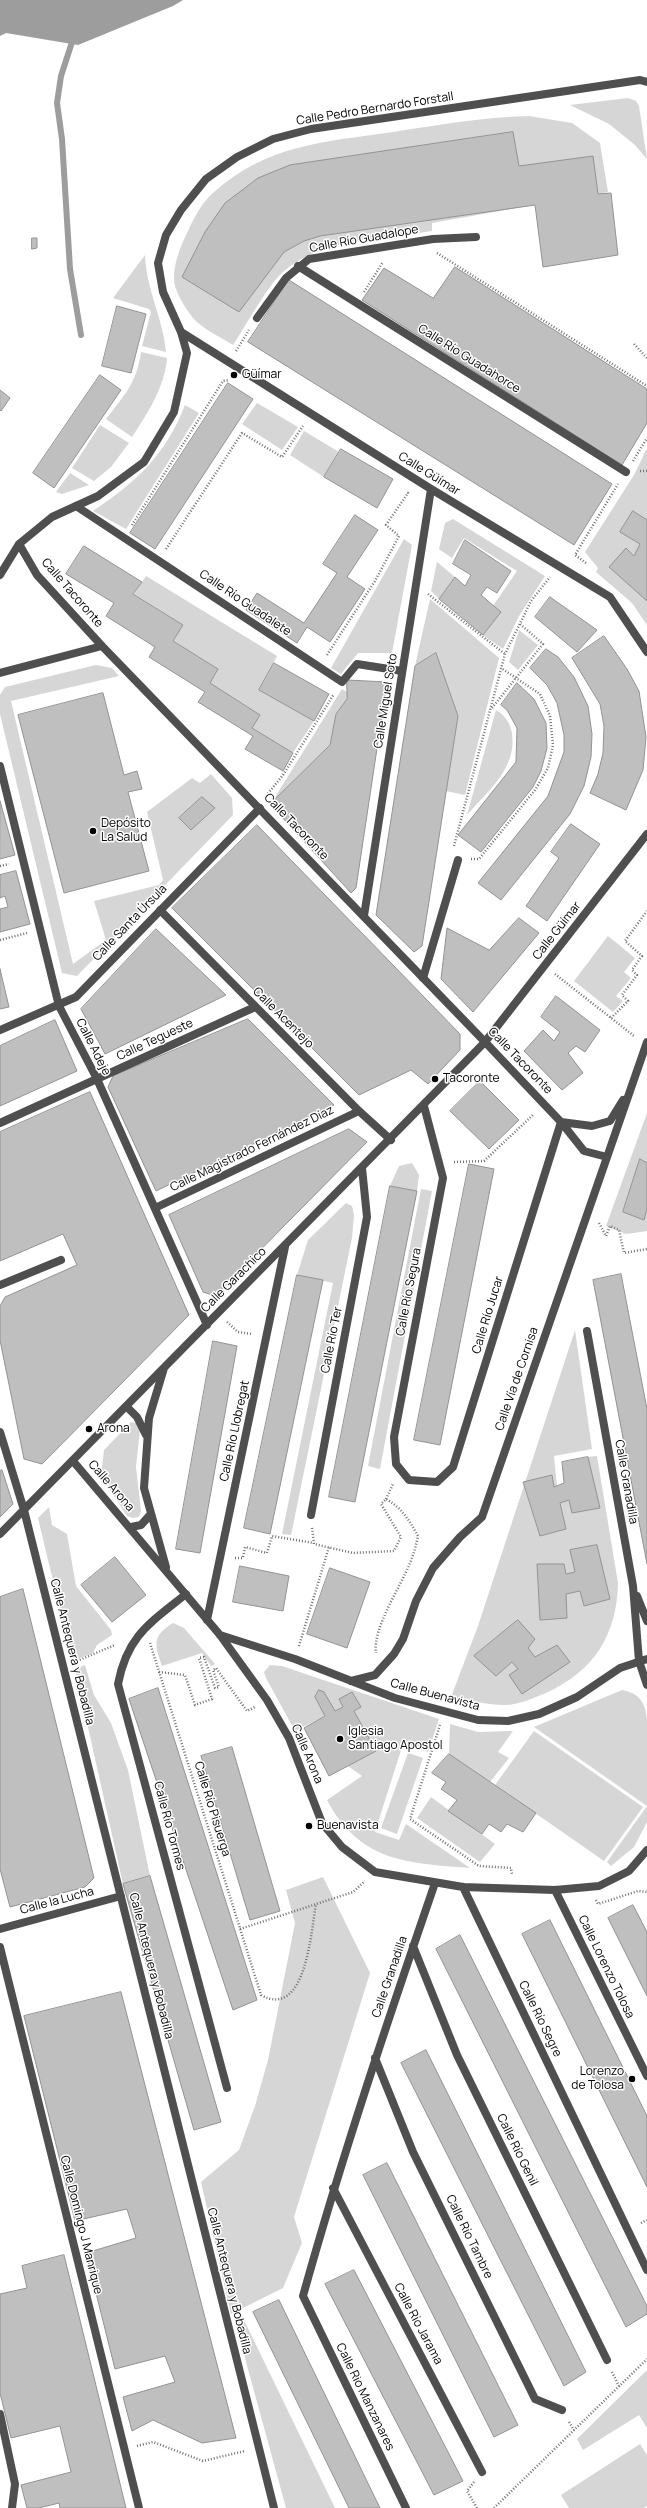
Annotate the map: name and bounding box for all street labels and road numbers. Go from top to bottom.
street label: Calle Pedro Bernardo Forstall [295,89,455,129]
street label: Calle Río Guadalope [308,222,420,256]
street label: Calle Río Guadahorce [415,322,523,396]
street label: Calle Güímar [396,449,462,499]
street label: Calle Tacoronte [38,556,106,630]
street label: Calle Río Guadalete [196,567,294,639]
street label: Calle Miguel Soto [371,653,401,749]
street label: Calle Tacoronte [261,791,331,863]
street label: Calle Santa Úrsula [90,882,170,964]
street label: Calle Güímar [530,899,584,963]
street label: Calle Acentejo [250,985,316,1051]
street label: Calle Adeje [73,1016,113,1078]
street label: Calle Tegueste [115,1016,195,1064]
street label: Calle Tacoronte [485,1025,555,1097]
street label: Calle Magistrado Fernández Díaz [168,1103,336,1195]
street label: Calle Garachico [198,1244,270,1316]
street label: Calle Río Segura [393,1247,425,1337]
street label: Calle Río Jucar [469,1274,507,1356]
street label: Calle Río Ter [318,1305,346,1375]
street label: Calle Vía de Cornisa [493,1325,541,1433]
street label: Calle Río Llobregat [217,1379,253,1483]
street label: Calle Granadilla [611,1439,641,1525]
street label: Calle Arona [85,1458,137,1514]
street label: Calle Antequera y Bobadilla [47,1577,97,1727]
street label: Calle Buenavista [389,1676,481,1714]
street label: Calle Arona [288,1722,326,1786]
street label: Calle Río Pisuerga [191,1760,233,1858]
street label: Calle Río Tormes [150,1780,188,1872]
street label: Calle la Lucha [19,1884,95,1918]
street label: Calle Antequera y Bobadilla [126,1891,176,2041]
street label: Calle Lorenzo Tolosa [575,1913,637,2021]
street label: Calle Granadilla [369,1934,411,2020]
street label: Calle Río Segre [515,1979,565,2059]
street label: Calle Río Genil [493,2112,541,2188]
street label: Calle Domingo J Manrique [57,2154,105,2296]
street label: Calle Río Tambre [442,2193,496,2281]
street label: Calle Antequera y Bobadilla [204,2206,254,2356]
street label: Calle Río Jarama [391,2281,445,2367]
street label: Calle Rio Manzanares [333,2341,397,2453]

